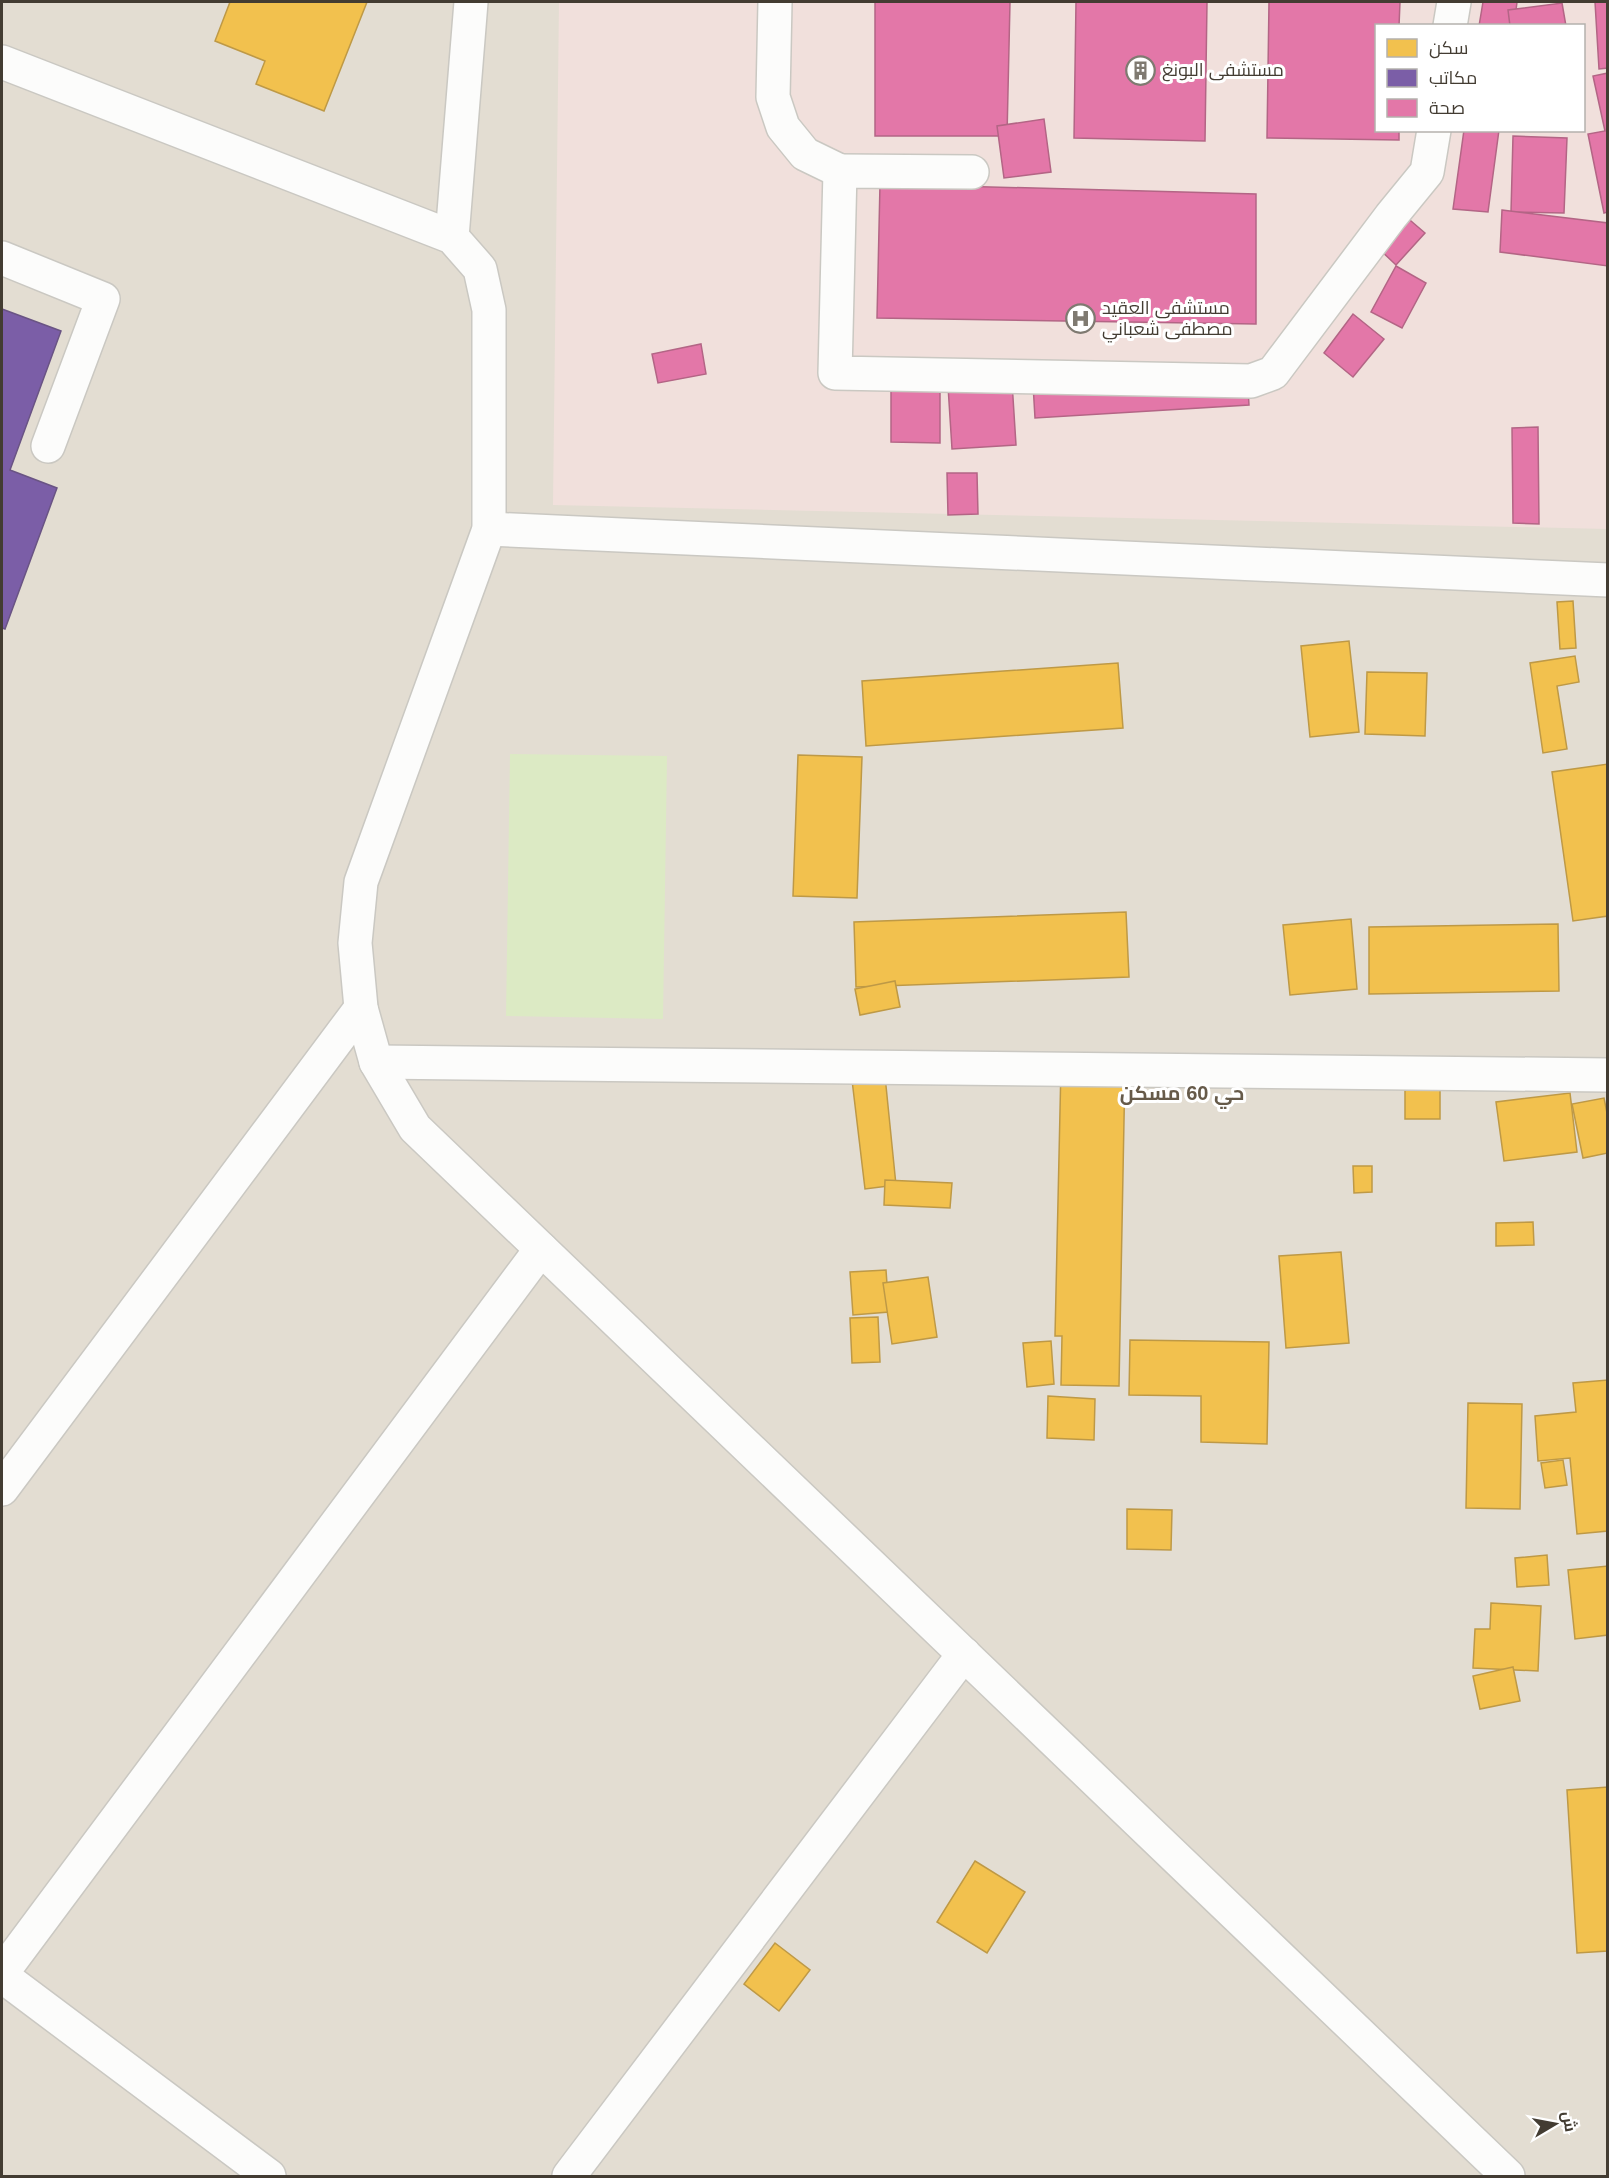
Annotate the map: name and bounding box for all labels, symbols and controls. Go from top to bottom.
legend [1375,24,1585,132]
text: سكن [1429,38,1468,59]
building icon: مستشفى البونغ [1125,54,1157,86]
place label: مستشفى البونغ [1162,60,1284,82]
text: مكاتب [1429,68,1477,88]
text: صحة [1429,98,1465,118]
place label: مستشفى العقيد مصطفى شعباني [1102,298,1232,343]
hospital icon: مستشفى العقيد مصطفى شعباني [1065,302,1097,334]
district label: حي 60 مسكن [1120,1082,1244,1109]
north arrow [1525,2094,1585,2154]
text: ش [1558,2110,1579,2133]

